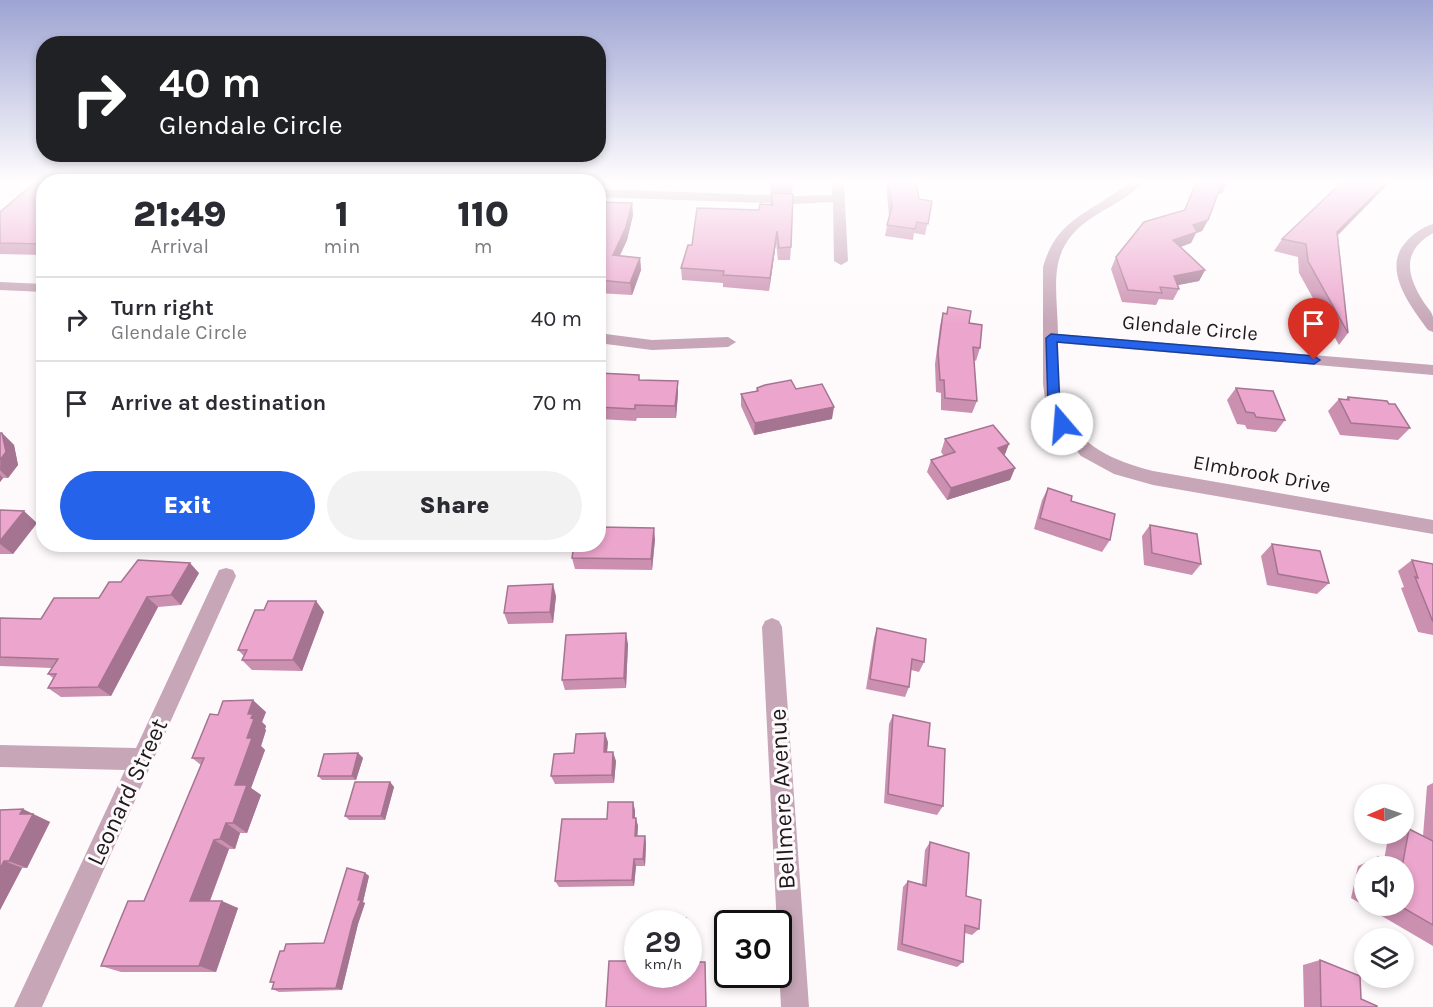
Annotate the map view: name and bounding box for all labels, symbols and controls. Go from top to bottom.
text: 40 m [159,58,261,108]
icon: right [60,60,138,138]
text: Glendale Circle [159,109,343,141]
text: 21:49 [133,193,227,235]
text: 1 [335,193,349,235]
text: 110 [457,193,509,235]
text: Arrival [150,235,209,258]
text: min [324,235,360,258]
text: m [474,235,492,258]
text: Turn right [111,295,214,321]
pin [1288,298,1339,360]
icon: right [60,303,93,336]
text: 40 m [531,306,582,332]
icon: arrive [1297,307,1330,340]
street label: Glendale Circle [1121,311,1259,345]
text: Glendale Circle [111,321,247,344]
icon: arrive [60,387,93,420]
text: Arrive at destination [111,390,326,416]
text: 70 m [533,390,582,416]
position arrow [1030,392,1094,456]
street label: Elmbrook Drive [1191,451,1333,497]
button: Exit [60,471,315,540]
button: Share [327,471,582,540]
street label: Bellmere Avenue [763,708,801,890]
street label: Leonard Street [81,714,173,870]
north arrow [1354,784,1414,844]
map controls [1354,784,1414,988]
button: sound [1354,856,1414,916]
speed limit sign: 30 [714,910,792,988]
text: 29 [645,924,681,960]
button: layers [1354,928,1414,988]
text: km/h [644,955,682,973]

